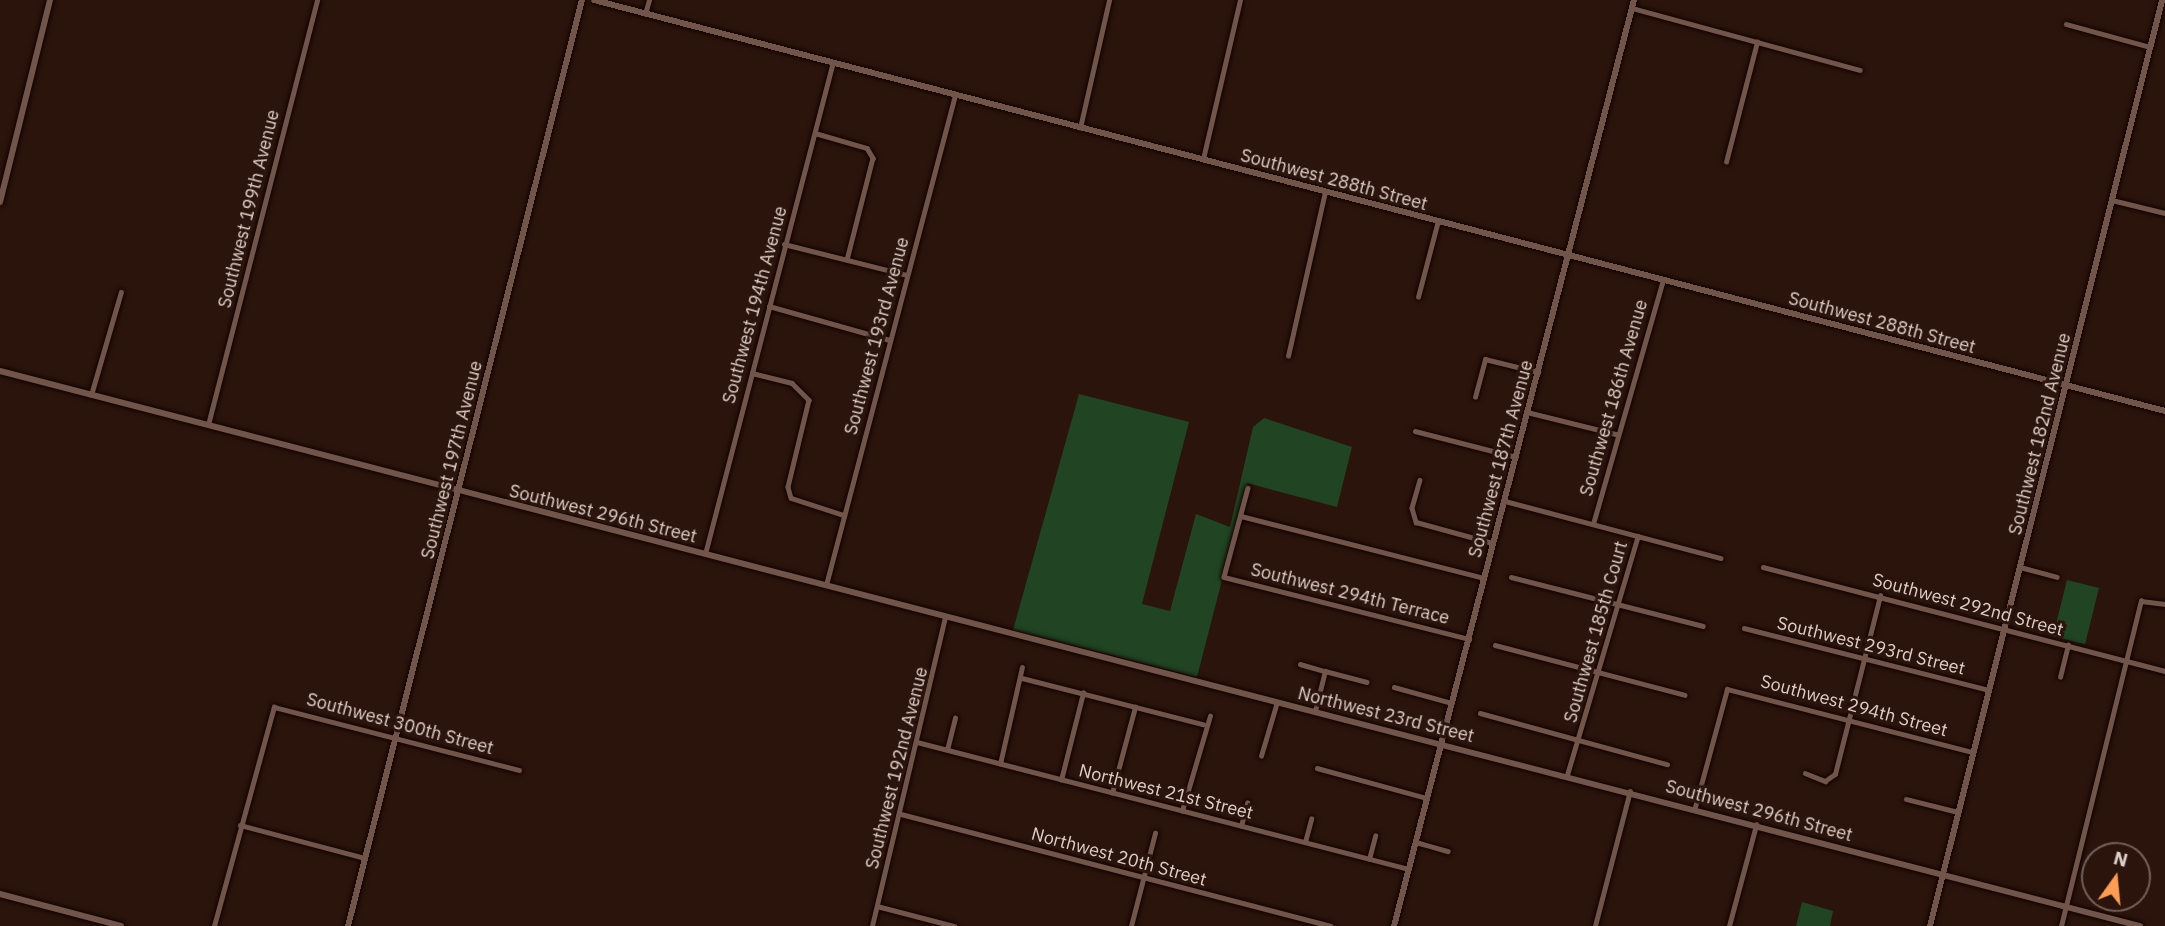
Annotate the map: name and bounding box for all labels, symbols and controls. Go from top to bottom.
street label: Southwest 199th Avenue [214,108,284,310]
street label: Southwest 288th Street [1238,145,1430,215]
street label: Southwest 194th Avenue [718,204,792,406]
street label: Southwest 193rd Avenue [840,235,914,437]
street label: Southwest 288th Street [1786,288,1978,358]
street label: Southwest 186th Avenue [1576,297,1652,499]
street label: Southwest 182nd Avenue [2004,331,2076,537]
street label: Southwest 187th Avenue [1464,358,1538,560]
street label: Southwest 197th Avenue [417,359,487,561]
street label: Southwest 296th Street [507,480,699,548]
street label: Southwest 185th Court [1560,539,1632,725]
street label: Southwest 294th Terrace [1249,559,1451,629]
street label: Southwest 292nd Street [1870,569,2066,641]
street label: Southwest 293rd Street [1775,612,1967,680]
street label: Southwest 192nd Avenue [861,665,933,871]
street label: Southwest 294th Street [1758,671,1950,741]
street label: Northwest 23rd Street [1296,683,1476,747]
street label: Southwest 300th Street [304,689,496,759]
street label: Northwest 21st Street [1077,760,1255,824]
street label: Southwest 296th Street [1663,776,1855,846]
street label: Northwest 20th Street [1029,823,1209,891]
north arrow [2081,842,2151,912]
text: N [2111,845,2131,872]

